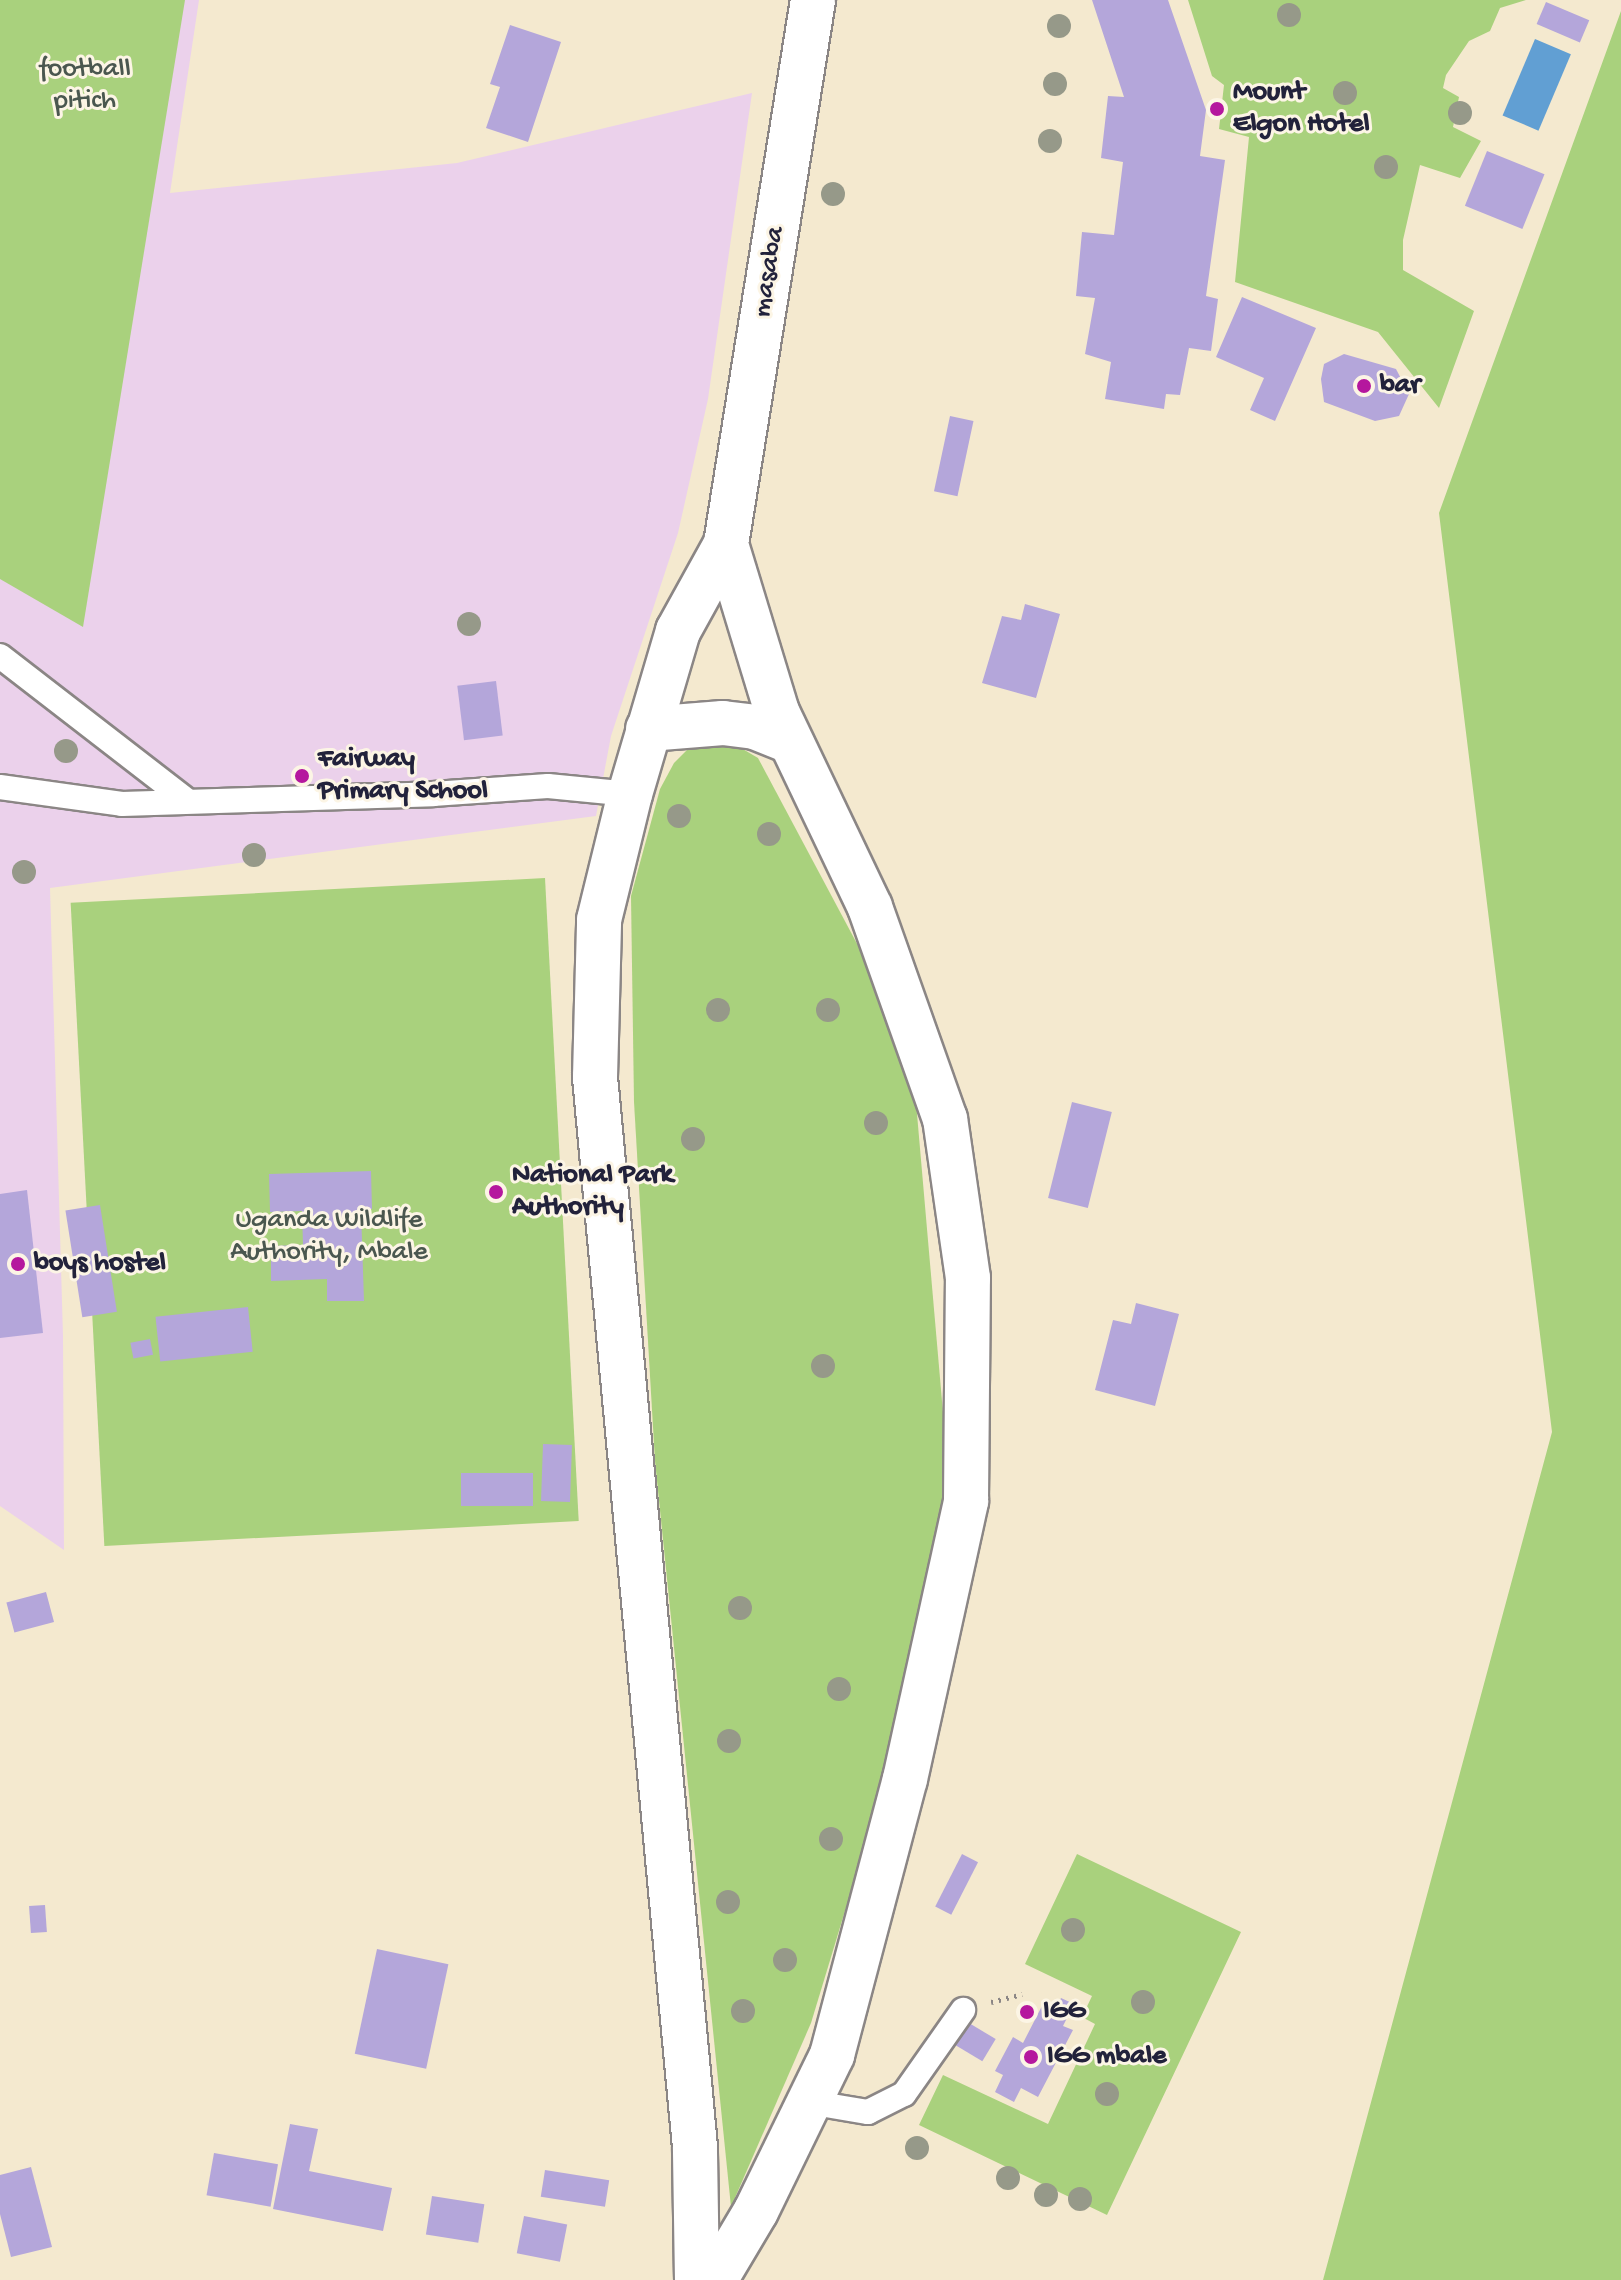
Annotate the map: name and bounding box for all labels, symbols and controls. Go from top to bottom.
park label: football pitich [39,53,131,119]
place label: Mount Elgon Hotel [1233,76,1370,142]
marker: Mount Elgon Hotel [1208,100,1226,118]
street label: masaba [746,224,794,320]
place label: bar [1380,369,1420,403]
marker: bar [1355,377,1373,395]
place label: Fairway Primary School [318,743,488,809]
marker: Fairway Primary School [293,767,311,785]
place label: National Park Authority [512,1159,673,1225]
marker: National Park Authority [487,1183,505,1201]
park label: Uganda Wildlife Authority, Mbale [230,1204,428,1270]
place label: boys hostel [34,1247,166,1281]
marker: boys hostel [9,1255,27,1273]
place label: IGG [1043,1995,1085,2029]
marker: IGG [1018,2003,1036,2021]
place label: IGG mbale [1047,2040,1167,2074]
marker: IGG mbale [1022,2048,1040,2066]

